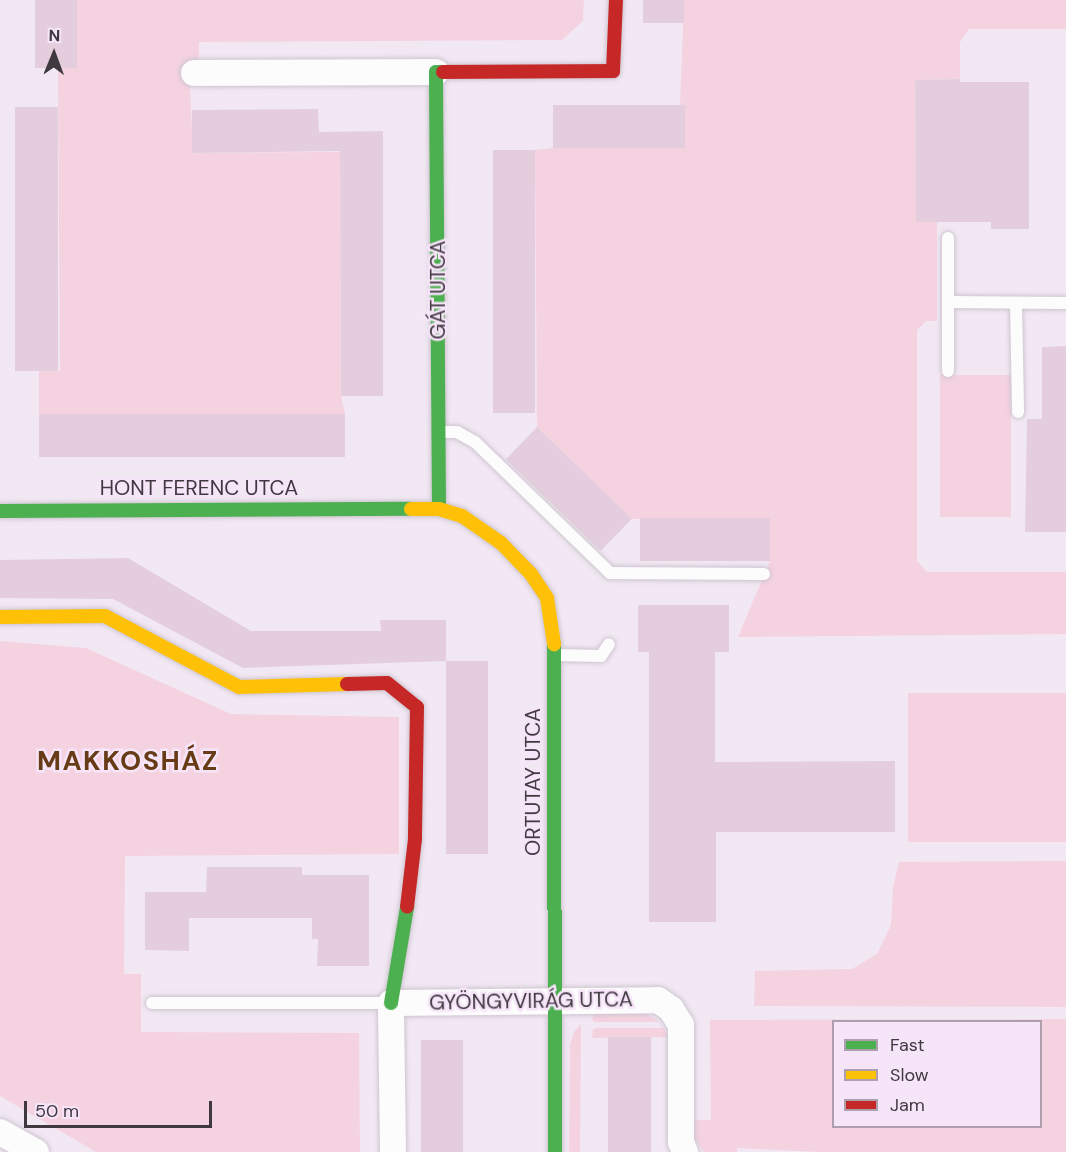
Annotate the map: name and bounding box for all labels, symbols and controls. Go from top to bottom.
north arrow [24,24,84,84]
text: N [48,25,60,46]
street label: GÁT UTCA [425,241,451,339]
street label: HONT FERENC UTCA [100,475,298,501]
street label: ORTUTAY UTCA [520,708,546,856]
district label: MAKKOSHÁZ [37,745,219,777]
street label: GYÖNGYVIRÁG UTCA [429,987,633,1015]
legend [832,1020,1042,1128]
text: Fast [890,1033,925,1057]
text: Slow [890,1063,929,1087]
scale bar [27,1089,214,1127]
text: Jam [890,1093,925,1117]
text: 50 m [35,1099,79,1123]

